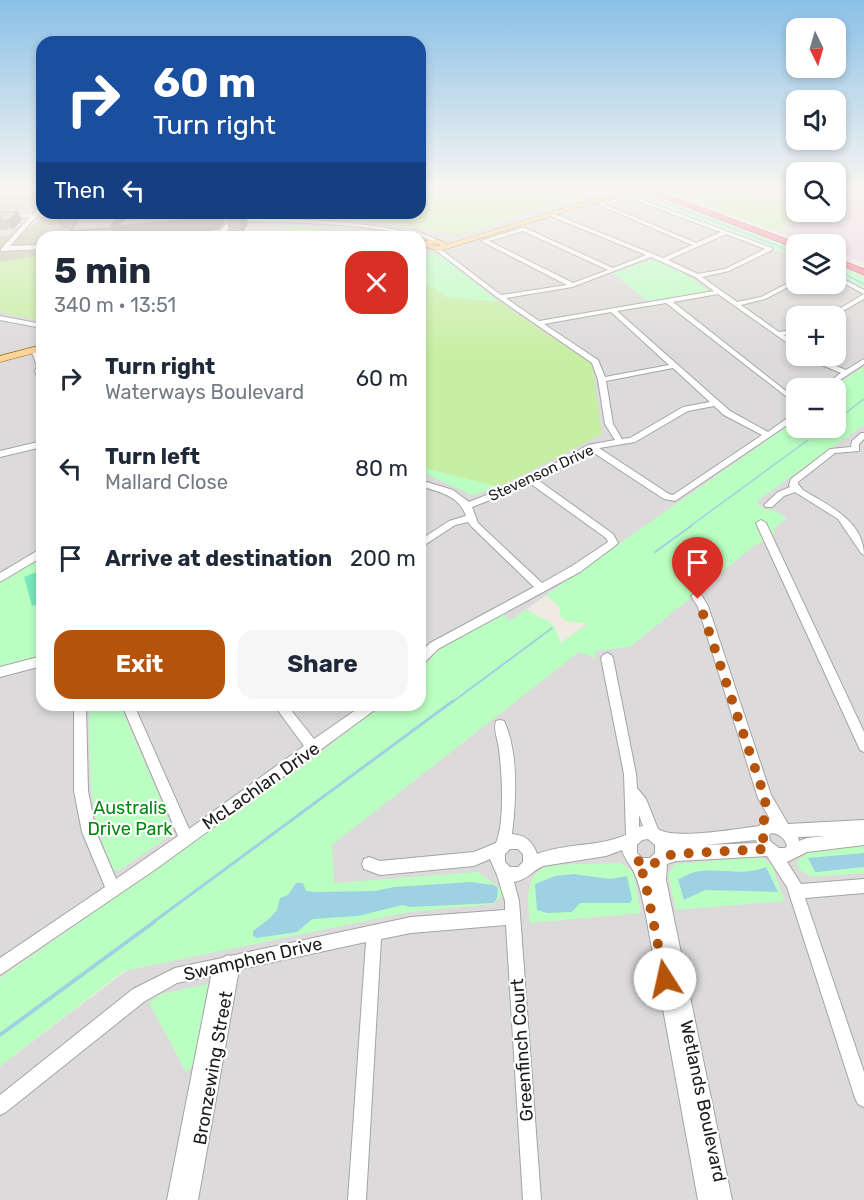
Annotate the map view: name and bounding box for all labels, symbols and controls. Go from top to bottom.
north arrow [786,18,846,78]
map controls [786,18,846,438]
text: 60 m [153,58,256,108]
icon: right [54,60,132,138]
button: sound [786,90,846,150]
text: Turn right [153,109,276,141]
button: search [786,162,846,222]
icon: left [117,174,150,207]
text: Then [54,177,105,204]
button: layers [786,234,846,294]
text: 5 min [54,249,151,292]
button: close [345,251,408,314]
text: 340 m · 13:51 [54,293,176,317]
button: + [786,306,846,366]
text: Turn right [105,353,215,380]
icon: right [54,362,87,395]
text: 60 m [356,365,408,392]
button: − [786,378,846,438]
text: Waterways Boulevard [105,380,304,404]
street label: Stevenson Drive [486,441,596,505]
text: Turn left [105,443,200,470]
icon: left [54,452,87,485]
text: 80 m [355,455,408,482]
text: Mallard Close [105,470,228,494]
pin [672,537,723,599]
icon: arrive [54,542,87,575]
text: Arrive at destination [105,545,332,572]
text: 200 m [350,545,416,572]
icon: arrive [681,546,714,579]
button: Exit [54,630,225,699]
button: Share [237,630,408,699]
street label: McLachlan Drive [198,737,324,835]
park label: Australis Drive Park [87,797,173,840]
street label: Swamphen Drive [181,932,325,986]
position arrow [633,947,697,1011]
street label: Greenfinch Court [506,978,538,1122]
street label: Bronzewing Street [189,989,237,1147]
street label: Wetlands Boulevard [675,1018,731,1184]

